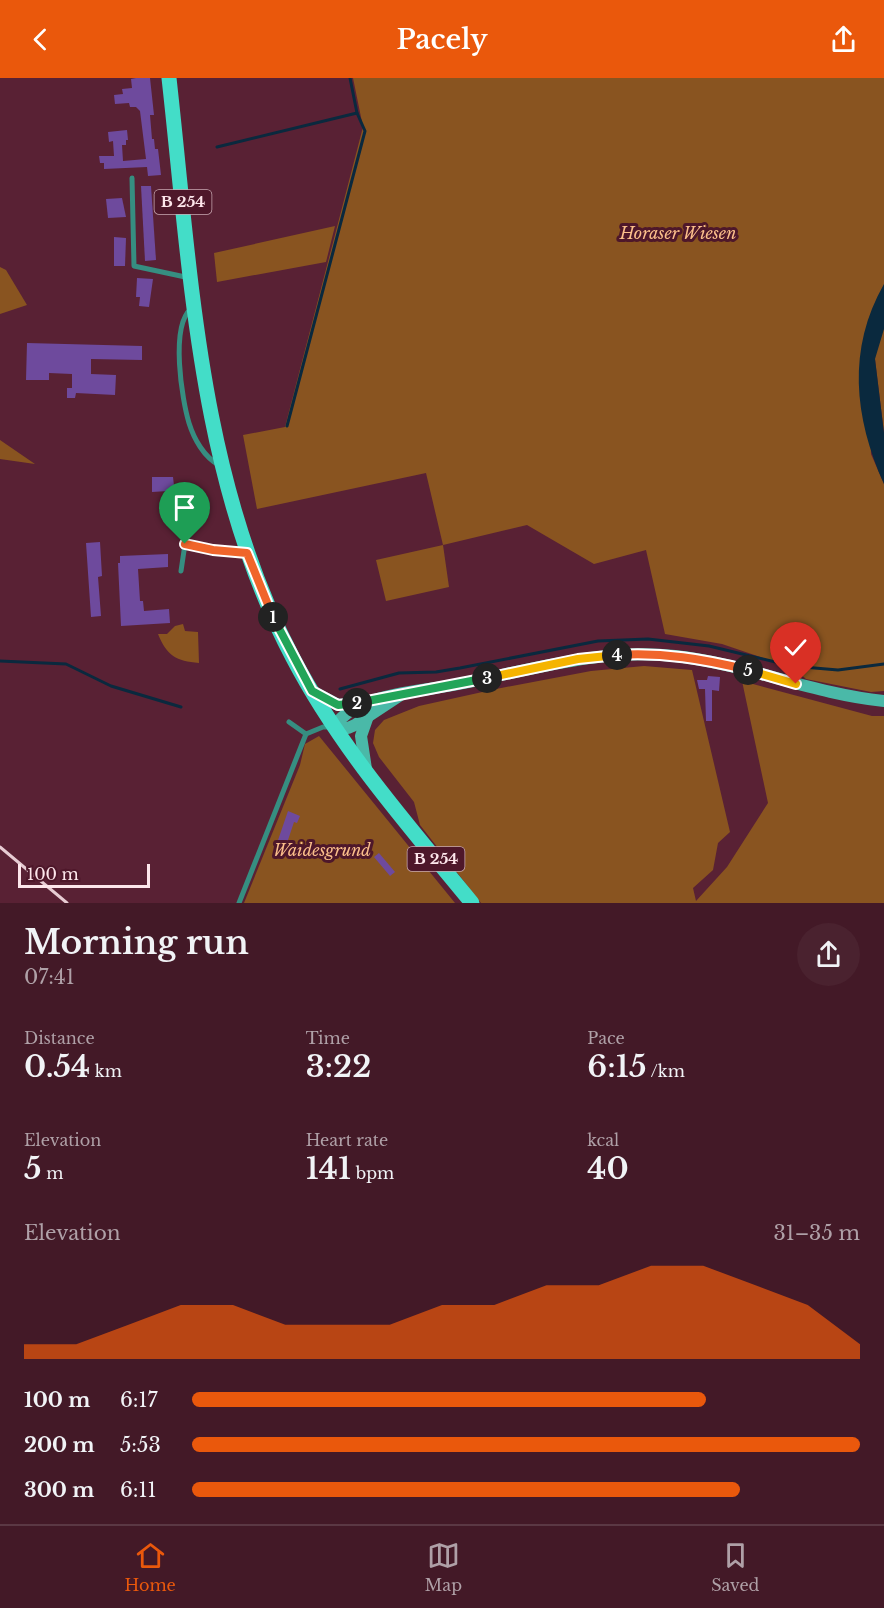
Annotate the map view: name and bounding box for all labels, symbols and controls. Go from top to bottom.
icon: back [24,23,57,56]
text: Pacely [396,23,488,56]
icon: share [827,23,860,56]
road number: B 254 [154,190,212,214]
park label: Horaser Wiesen [619,223,736,243]
pin [159,482,210,544]
icon: arrive [168,491,201,524]
pin: 1 [258,602,288,632]
text: 1 [270,607,276,627]
pin [770,622,821,684]
icon: check [779,631,812,664]
pin: 4 [602,640,632,670]
text: 4 [612,645,622,665]
pin: 5 [733,655,763,685]
text: 5 [743,660,753,680]
pin: 3 [472,663,502,693]
text: 3 [482,668,492,688]
pin: 2 [342,688,372,718]
text: 2 [352,693,362,713]
park label: Waidesgrund [273,840,371,860]
road number: B 254 [408,847,464,871]
scale bar [18,861,150,888]
text: 100 m [27,864,79,884]
text: Morning run [24,922,249,963]
button: share [797,923,860,986]
text: 07:41 [24,965,75,989]
text: Distance [24,1028,95,1048]
text: Time [306,1028,350,1048]
text: Pace [587,1028,625,1048]
text: 0.54 [24,1048,90,1085]
text: 3:22 [306,1048,371,1085]
text: 6:15 [587,1048,647,1085]
text: km [90,1061,122,1081]
text: /km [647,1061,685,1081]
text: Elevation [24,1130,101,1150]
text: Heart rate [306,1130,388,1150]
text: kcal [587,1130,619,1150]
text: 5 [24,1150,42,1187]
text: 141 [306,1150,351,1187]
text: 40 [587,1150,629,1187]
text: m [42,1163,63,1183]
text: bpm [351,1163,394,1183]
text: Elevation [24,1221,121,1245]
text: 31–35 m [773,1221,860,1245]
text: 100 m [24,1388,90,1412]
text: 6:17 [120,1388,158,1412]
text: 200 m [24,1433,95,1457]
text: 5:53 [120,1433,161,1457]
text: 300 m [24,1478,94,1502]
text: 6:11 [120,1478,156,1502]
tab: Home [125,1539,176,1595]
tab: Map [425,1539,462,1595]
tab: Saved [711,1539,759,1595]

